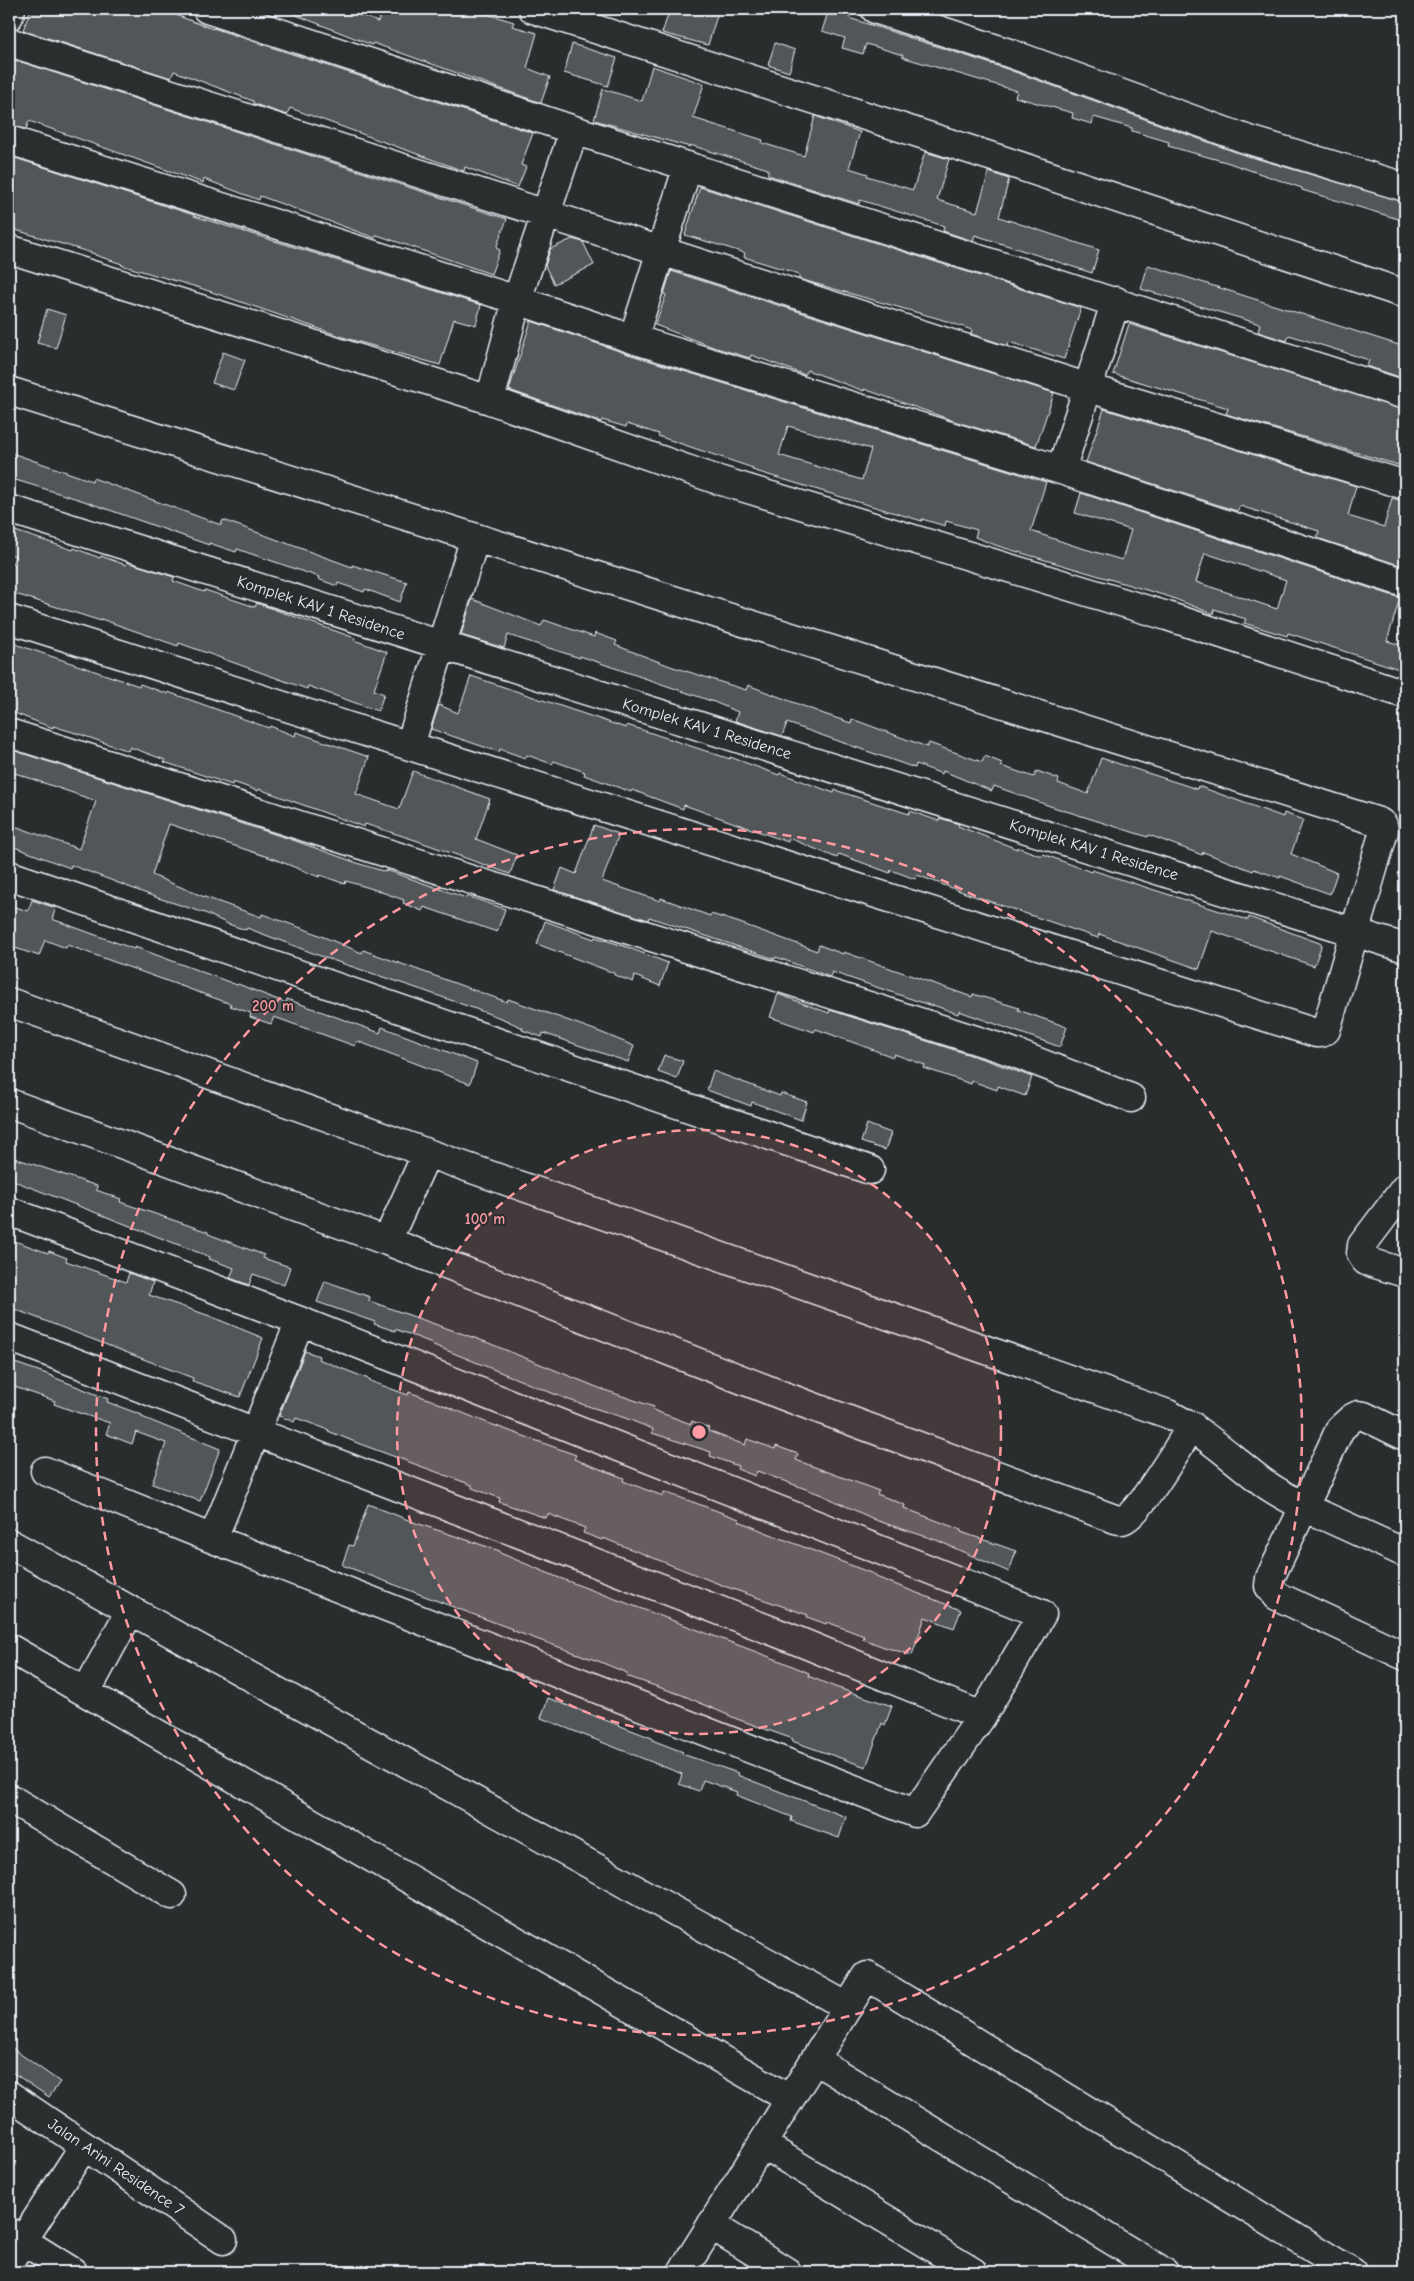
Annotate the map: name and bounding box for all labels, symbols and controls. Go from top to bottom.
street label: Komplek KAV 1 Residence [235,572,407,644]
street label: Komplek KAV 1 Residence [620,695,794,763]
street label: Komplek KAV 1 Residence [1007,816,1181,884]
text: 200 m [252,997,294,1015]
text: 100 m [465,1210,505,1228]
centre of rings [690,1423,708,1441]
street label: Jalan Arini Residence 7 [45,2115,188,2220]

